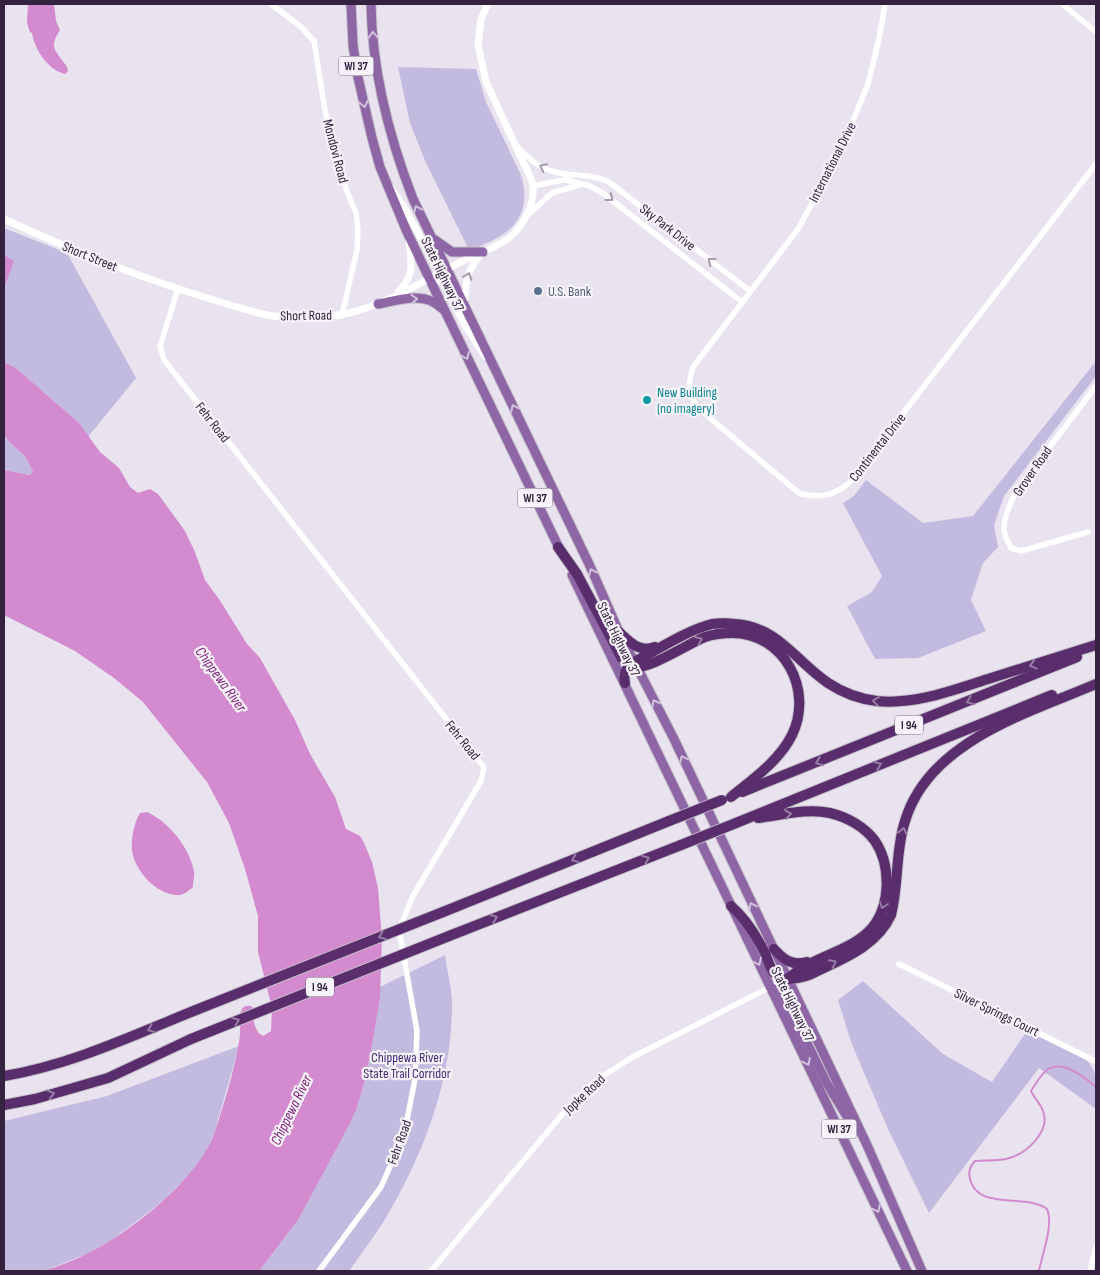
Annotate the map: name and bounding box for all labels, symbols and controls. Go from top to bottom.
one-way arrow [368,31,379,39]
road number: WI 37 [338,56,374,76]
one-way arrow [358,99,369,108]
street label: Mondovi Road [319,117,352,185]
street label: International Drive [805,119,860,205]
one-way arrow [539,163,548,173]
one-way arrow [604,193,613,201]
street label: Sky Park Drive [636,200,699,254]
one-way arrow [413,205,424,214]
street label: State Highway 37 [417,234,468,315]
street label: Short Street [60,238,120,275]
one-way arrow [707,258,717,267]
one-way arrow [462,272,472,281]
place label: U.S. Bank [548,283,592,300]
marker: U.S. Bank [532,285,544,297]
one-way arrow [410,294,418,305]
street label: Short Road [280,307,332,324]
one-way arrow [460,351,471,360]
place label: New Building (no imagery) [657,384,718,417]
marker: New Building (no imagery) [641,394,653,406]
street label: Fehr Road [192,399,234,446]
one-way arrow [510,405,520,414]
street label: Continental Drive [845,410,909,485]
street label: Grover Road [1009,443,1056,500]
road number: WI 37 [518,488,552,508]
one-way arrow [588,568,599,577]
street label: State Highway 37 [593,599,644,680]
one-way arrow [694,636,703,646]
water label: Chippewa River [191,643,251,716]
one-way arrow [1029,659,1038,669]
one-way arrow [966,694,975,705]
one-way arrow [871,696,880,706]
one-way arrow [651,700,661,709]
road number: I 94 [895,716,923,734]
street label: Fehr Road [441,717,484,764]
one-way arrow [678,755,689,764]
one-way arrow [815,755,824,766]
one-way arrow [873,760,882,771]
one-way arrow [784,809,793,819]
one-way arrow [897,826,907,835]
one-way arrow [571,853,580,863]
one-way arrow [641,855,650,865]
one-way arrow [878,901,888,909]
one-way arrow [749,902,759,911]
one-way arrow [489,914,498,924]
one-way arrow [378,930,387,941]
one-way arrow [751,957,762,966]
one-way arrow [828,959,837,969]
street label: State Highway 37 [767,964,818,1045]
road number: I 94 [306,978,334,996]
street label: Silver Springs Court [952,985,1042,1040]
one-way arrow [232,1017,240,1027]
one-way arrow [147,1022,156,1033]
park label: Chippewa River State Trail Corridor [363,1049,451,1082]
one-way arrow [800,1057,811,1066]
water label: Chippewa River [266,1071,317,1148]
street label: Jopke Road [559,1071,609,1119]
one-way arrow [47,1090,55,1100]
street label: Fehr Road [384,1117,415,1167]
road number: WI 37 [822,1120,856,1138]
one-way arrow [871,1203,881,1212]

